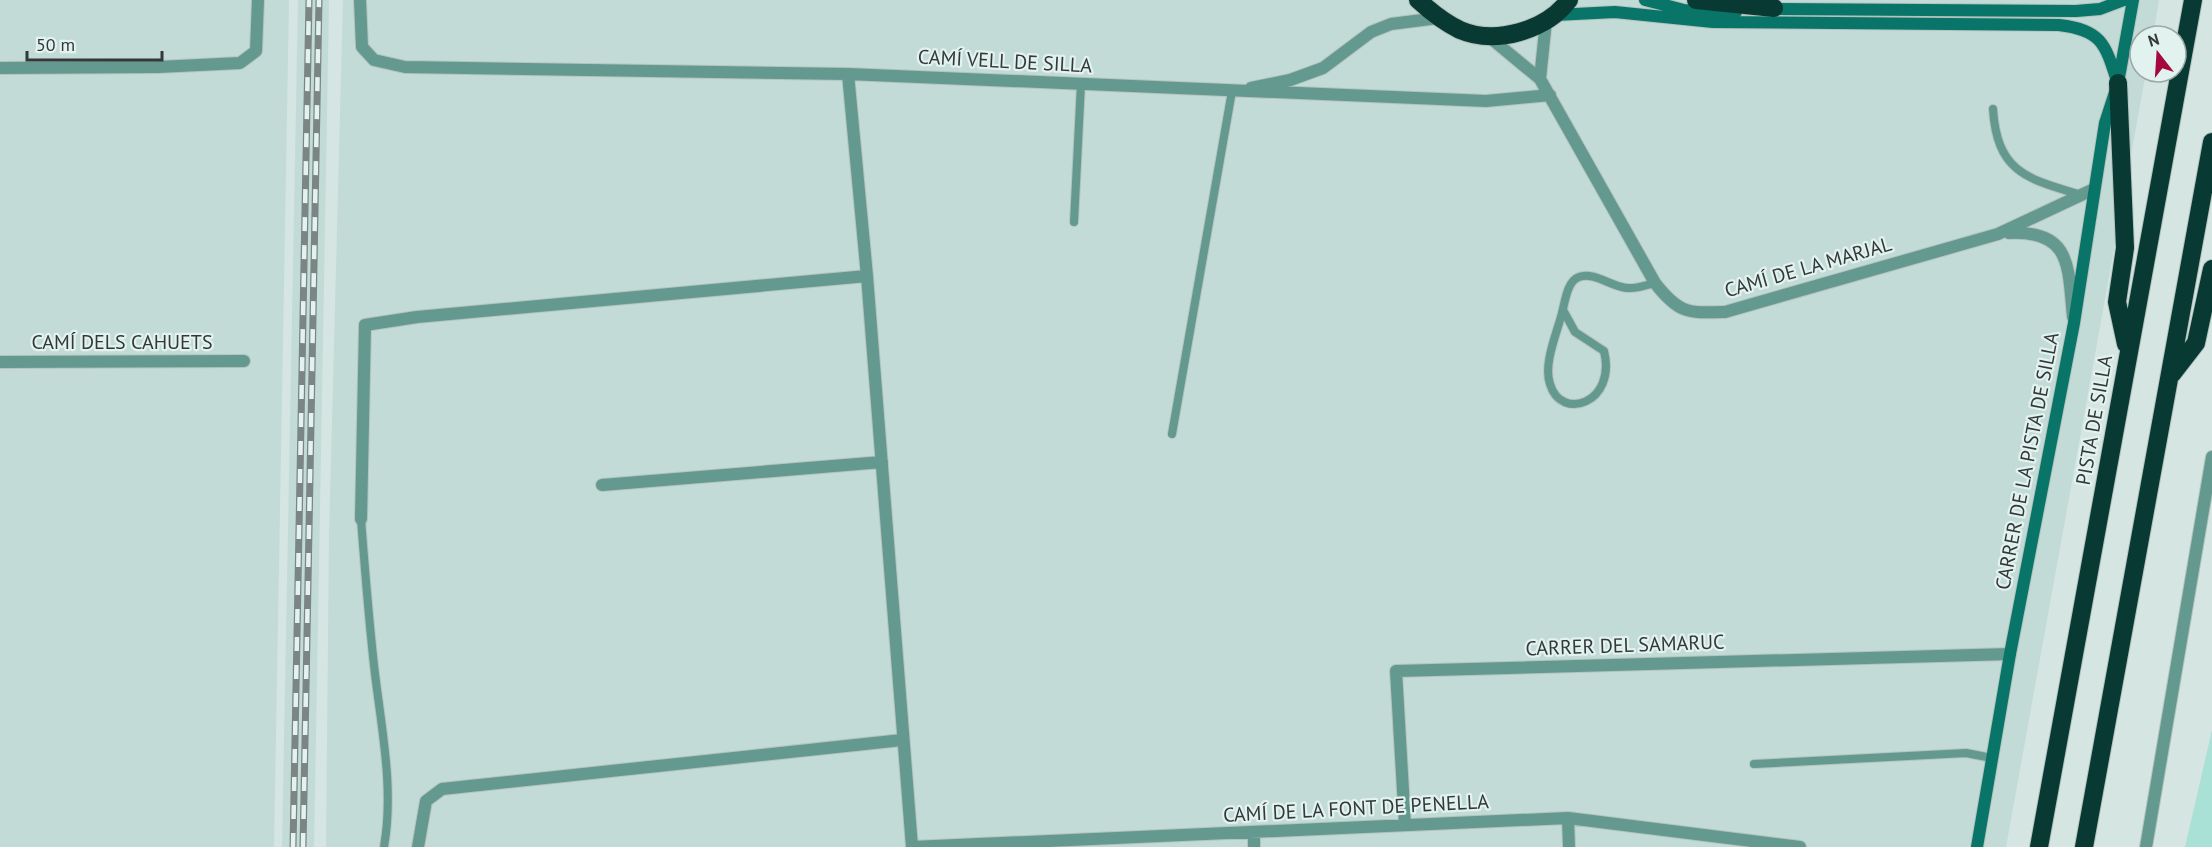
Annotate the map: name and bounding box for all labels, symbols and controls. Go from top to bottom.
scale bar [27,24,162,62]
north arrow [2128,24,2188,84]
text: N [2146,29,2162,51]
text: 50 m [36,33,75,56]
street label: CAMÍ VELL DE SILLA [917,43,1093,79]
street label: CAMÍ DE LA MARJAL [1721,231,1895,303]
street label: CAMÍ DELS CAHUETS [31,329,213,355]
street label: CARRER DE LA PISTA DE SILLA [1989,330,2065,592]
street label: PISTA DE SILLA [2070,353,2118,487]
street label: CARRER DEL SAMARUC [1525,629,1725,661]
street label: CAMÍ DE LA FONT DE PENELLA [1222,788,1490,828]

